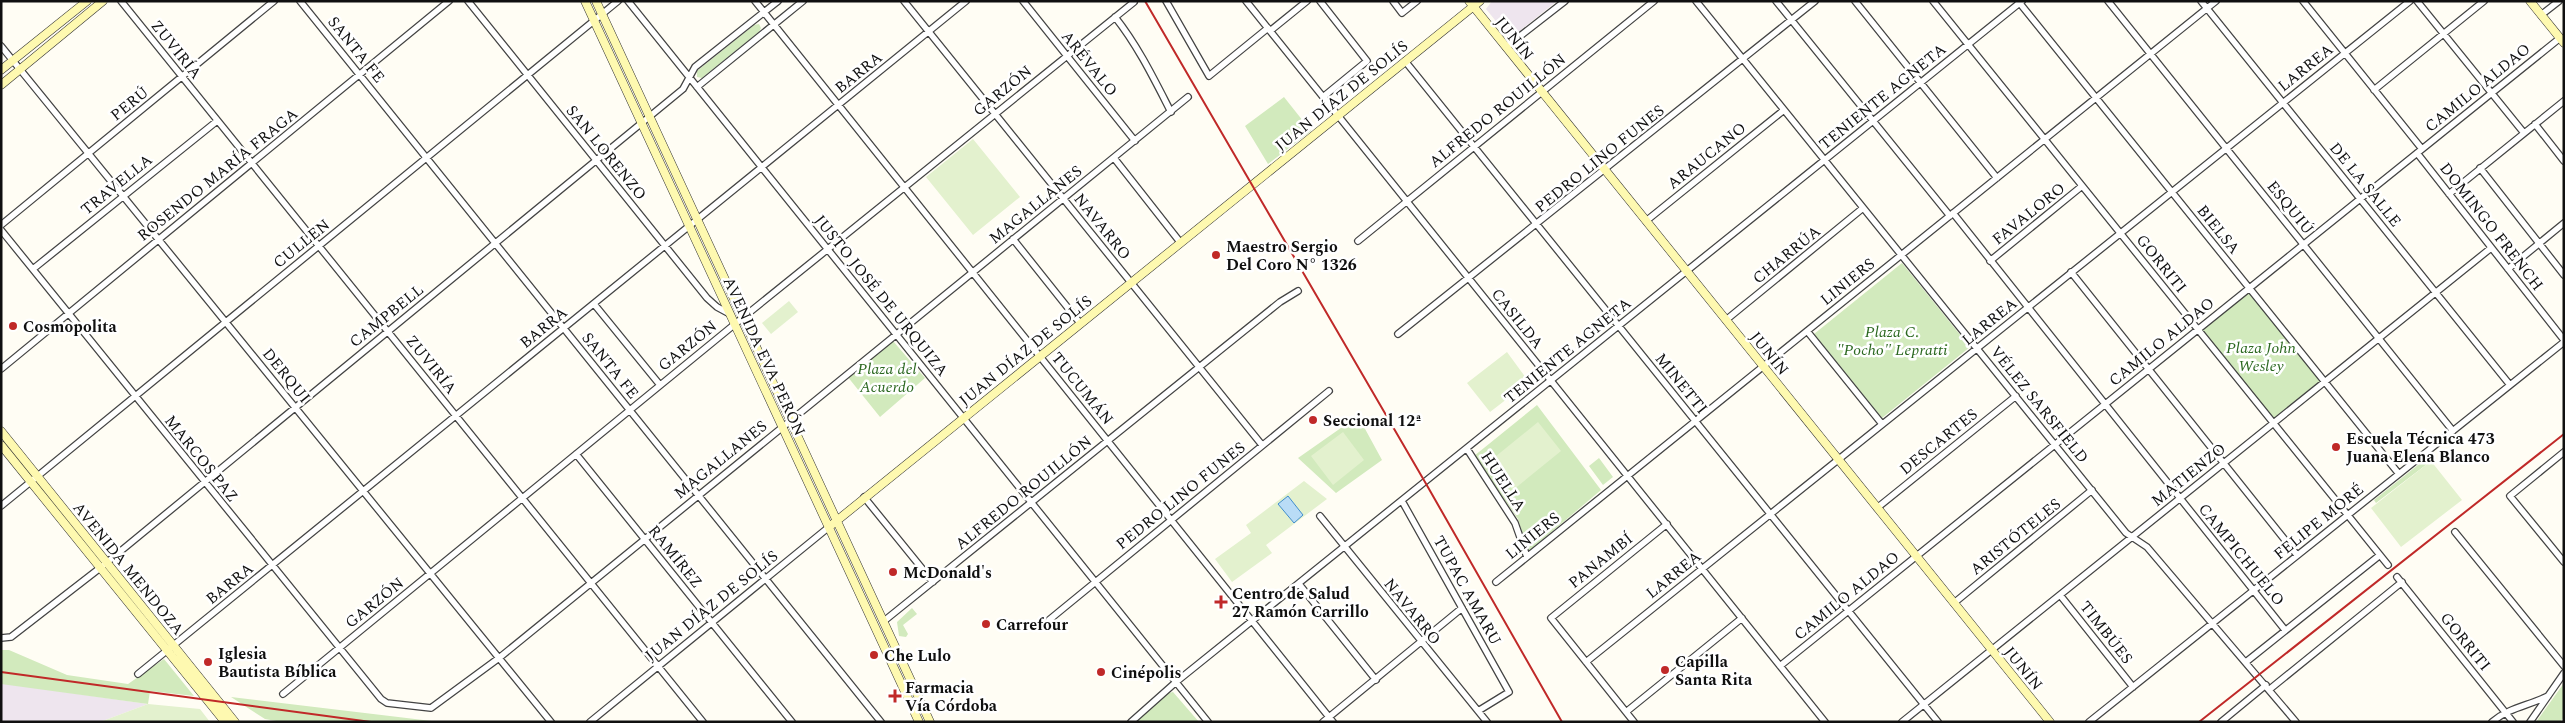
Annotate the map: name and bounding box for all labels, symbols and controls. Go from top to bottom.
street label: SANTA FE [322,11,391,88]
street label: JUNÍN [1489,11,1540,66]
street label: ZUVIRÍA [145,15,208,84]
street label: ARÉVALO [1055,26,1123,102]
street label: JUAN DÍAZ DE SOLÍS [1270,34,1413,157]
street label: CAMILO ALDAO [2419,37,2536,138]
street label: TENIENTE AGNETA [1814,38,1951,156]
street label: LARREA [2273,38,2339,98]
street label: BARRA [830,46,888,100]
street label: ALFREDO ROUILLÓN [1424,48,1571,174]
street label: GARZÓN [968,59,1037,122]
street label: PERÚ [105,81,154,127]
street label: PEDRO LINO FUNES [1530,99,1670,219]
street label: SAN LORENZO [560,100,652,206]
street label: ROSENDO MARÍA FRAGA [132,102,303,247]
street label: ARAUCANO [1662,116,1751,195]
street label: DE LA SALLE [2323,137,2407,232]
street label: TRAVELLA [76,148,158,221]
street label: DOMINGO FRENCH [2433,157,2549,296]
street label: MAGALLANES [984,160,1088,250]
street label: ESQUIÚ [2261,175,2320,240]
street label: FAVALORO [1987,177,2070,251]
street label: NAVARRO [1068,188,1137,265]
street label: BIELSA [2191,200,2246,260]
street label: JUSTO JOSÉ DE URQUIZA [808,210,954,382]
street label: CULLEN [268,213,335,274]
street label: CHARRÚA [1747,220,1826,290]
street label: GORRITI [2130,229,2192,298]
place label: Maestro Sergio Del Coro N° 1326 [1226,235,1357,277]
marker: Maestro Sergio Del Coro N° 1326 [1210,249,1222,261]
street label: LINIERS [1815,252,1880,311]
street label: AVENIDA EVA PERÓN [717,273,812,440]
street label: CAMPBELL [344,278,429,353]
street label: CASILDA [1485,283,1549,354]
street label: JUAN DÍAZ DE SOLÍS [954,289,1097,412]
street label: CAMILO ALDAO [2103,291,2220,392]
street label: TENIENTE AGNETA [1499,292,1636,410]
street label: LARREA [1957,292,2023,352]
street label: BARRA [515,301,573,355]
street label: GARZÓN [653,314,722,377]
place label: Cosmopolita [23,315,117,339]
marker: Cosmopolita [7,320,19,332]
park label: Plaza C. "Pocho" Lepratti [1836,320,1948,362]
street label: JUNÍN [1744,326,1795,381]
street label: SANTA FE [576,327,645,404]
street label: ZUVIRÍA [400,330,463,399]
park label: Plaza John Wesley [2226,336,2297,378]
street label: VÉLEZ SARSFIELD [1984,341,2094,469]
street label: DERQUI [256,343,316,409]
street label: TUCUMÁN [1045,347,1119,430]
street label: MINETTI [1649,348,1713,419]
park label: Plaza del Acuerdo [857,357,917,399]
street label: DESCARTES [1894,403,1983,481]
place label: Seccional 12ª [1323,409,1422,433]
street label: MARCOS PAZ [158,410,244,507]
marker: Seccional 12ª [1307,414,1319,426]
street label: MAGALLANES [669,415,773,505]
place label: Escuela Técnica 473 Juana Elena Blanco [2346,427,2495,469]
street label: ALFREDO ROUILLÓN [950,430,1097,556]
street label: PEDRO LINO FUNES [1111,436,1251,556]
street label: MATIENZO [2146,437,2231,512]
marker: Escuela Técnica 473 Juana Elena Blanco [2330,441,2342,453]
street label: HUELLA [1475,446,1532,517]
street label: FELIPE MORÉ [2268,478,2369,566]
street label: ARISTÓTELES [1965,492,2066,581]
street label: AVENIDA MENDOZA [67,497,190,641]
street label: CAMPICHUELO [2192,498,2290,611]
street label: LINIERS [1500,506,1565,565]
street label: RAMÍREZ [642,520,708,594]
street label: PANAMBÍ [1563,527,1638,594]
street label: TUPAC AMARU [1427,531,1507,650]
street label: JUAN DÍAZ DE SOLÍS [640,544,783,667]
street label: LARREA [1641,545,1707,605]
street label: CAMILO ALDAO [1788,545,1905,646]
street label: BARRA [201,557,259,611]
place label: McDonald's [903,561,992,585]
marker: McDonald's [887,566,899,578]
street label: GARZÓN [340,571,409,634]
street label: NAVARRO [1378,573,1447,650]
place label: Centro de Salud 27 Ramón Carrillo [1232,582,1369,624]
marker: Centro de Salud 27 Ramón Carrillo [1214,595,1228,609]
street label: TIMBÚES [2074,596,2139,669]
street label: GORRITI [2434,607,2496,676]
place label: Carrefour [996,613,1068,637]
marker: Carrefour [980,618,992,630]
street label: JUNÍN [1998,641,2049,696]
place label: Iglesia Bautista Bíblica [218,642,337,684]
place label: Che Lulo [884,644,951,668]
marker: Che Lulo [868,649,880,661]
place label: Capilla Santa Rita [1675,650,1753,692]
marker: Iglesia Bautista Bíblica [202,656,214,668]
place label: Cinépolis [1111,661,1181,685]
marker: Capilla Santa Rita [1659,664,1671,676]
marker: Cinépolis [1095,666,1107,678]
place label: Farmacia Vía Córdoba [905,676,998,718]
marker: Farmacia Vía Córdoba [889,690,901,702]

